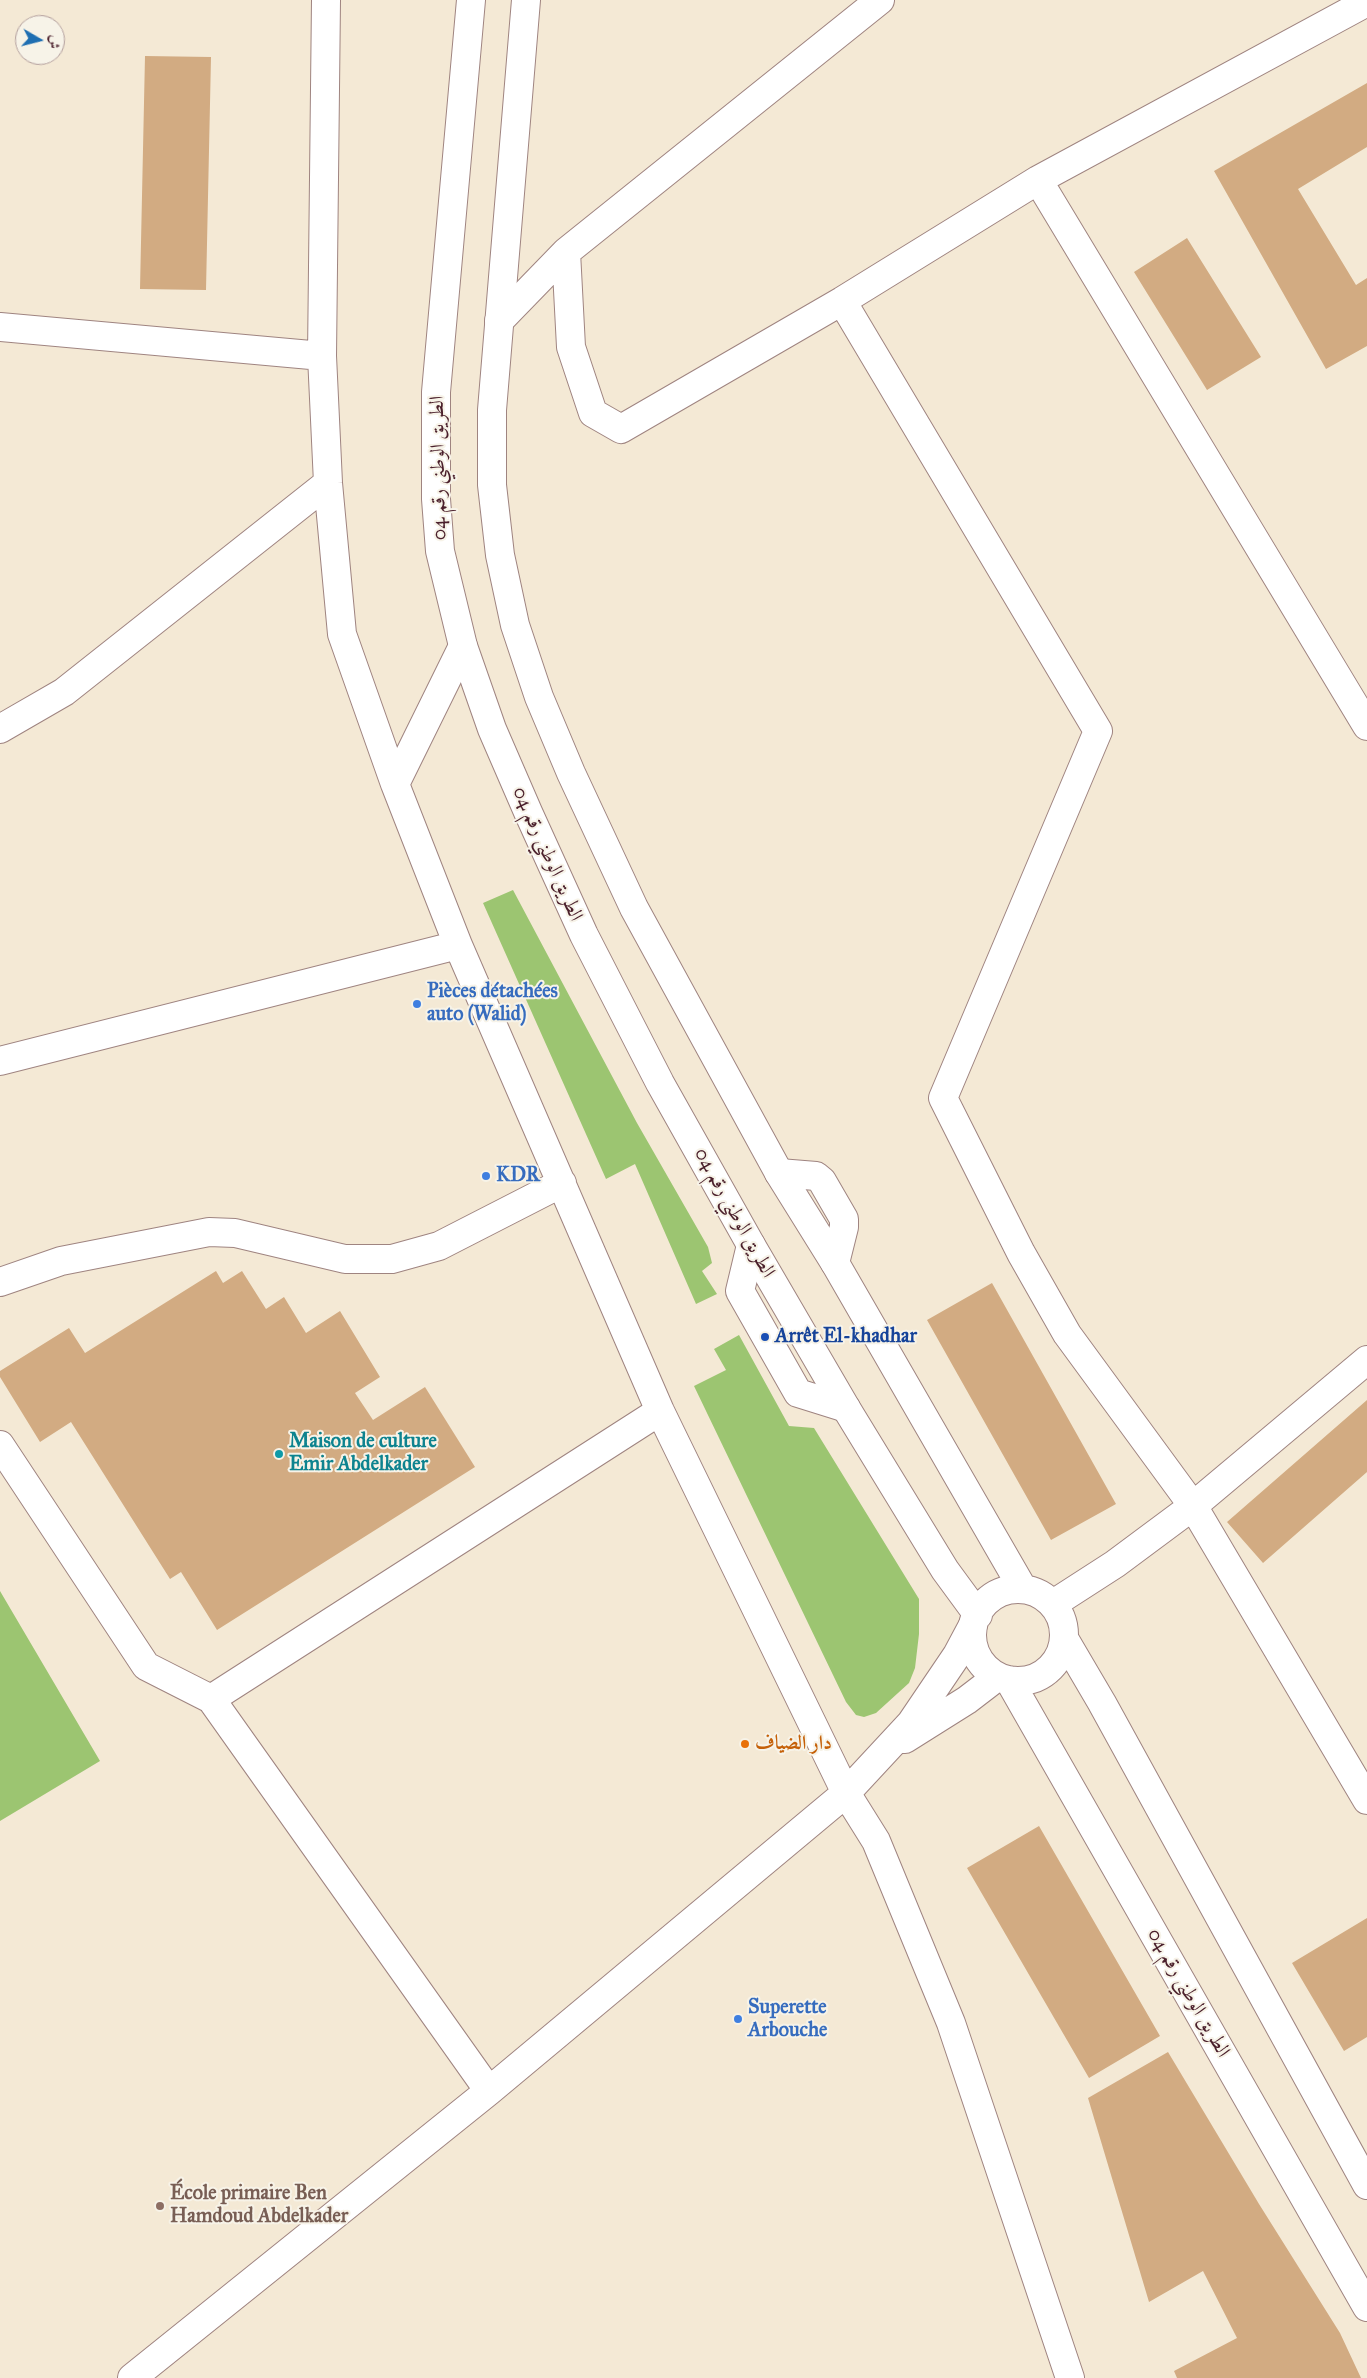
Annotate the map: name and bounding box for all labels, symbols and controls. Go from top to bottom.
north arrow [15,15,65,65]
text: ش [45,34,64,50]
street label: الطريق الوطني رقم 04 [426,395,452,541]
street label: الطريق الوطني رقم 04 [507,783,587,925]
place label: Pièces détachées auto (Walid) [427,980,558,1027]
marker: Pièces détachées auto (Walid) [411,998,423,1010]
street label: الطريق الوطني رقم 04 [688,1144,780,1282]
place label: KDR [496,1164,540,1188]
marker: KDR [480,1170,492,1182]
place label: Arrêt El-khadhar [775,1325,917,1349]
marker: Arrêt El-khadhar [759,1331,771,1343]
place label: Maison de culture Emir Abdelkader [289,1430,437,1477]
marker: Maison de culture Emir Abdelkader [273,1448,285,1460]
place label: دار الضياف [755,1732,832,1756]
marker: دار الضياف [739,1738,751,1750]
street label: الطريق الوطني رقم 04 [1141,1924,1235,2062]
place label: Superette Arbouche [748,1996,827,2043]
marker: Superette Arbouche [732,2013,744,2025]
place label: École primaire Ben Hamdoud Abdelkader [170,2182,348,2229]
marker: École primaire Ben Hamdoud Abdelkader [154,2200,166,2212]

